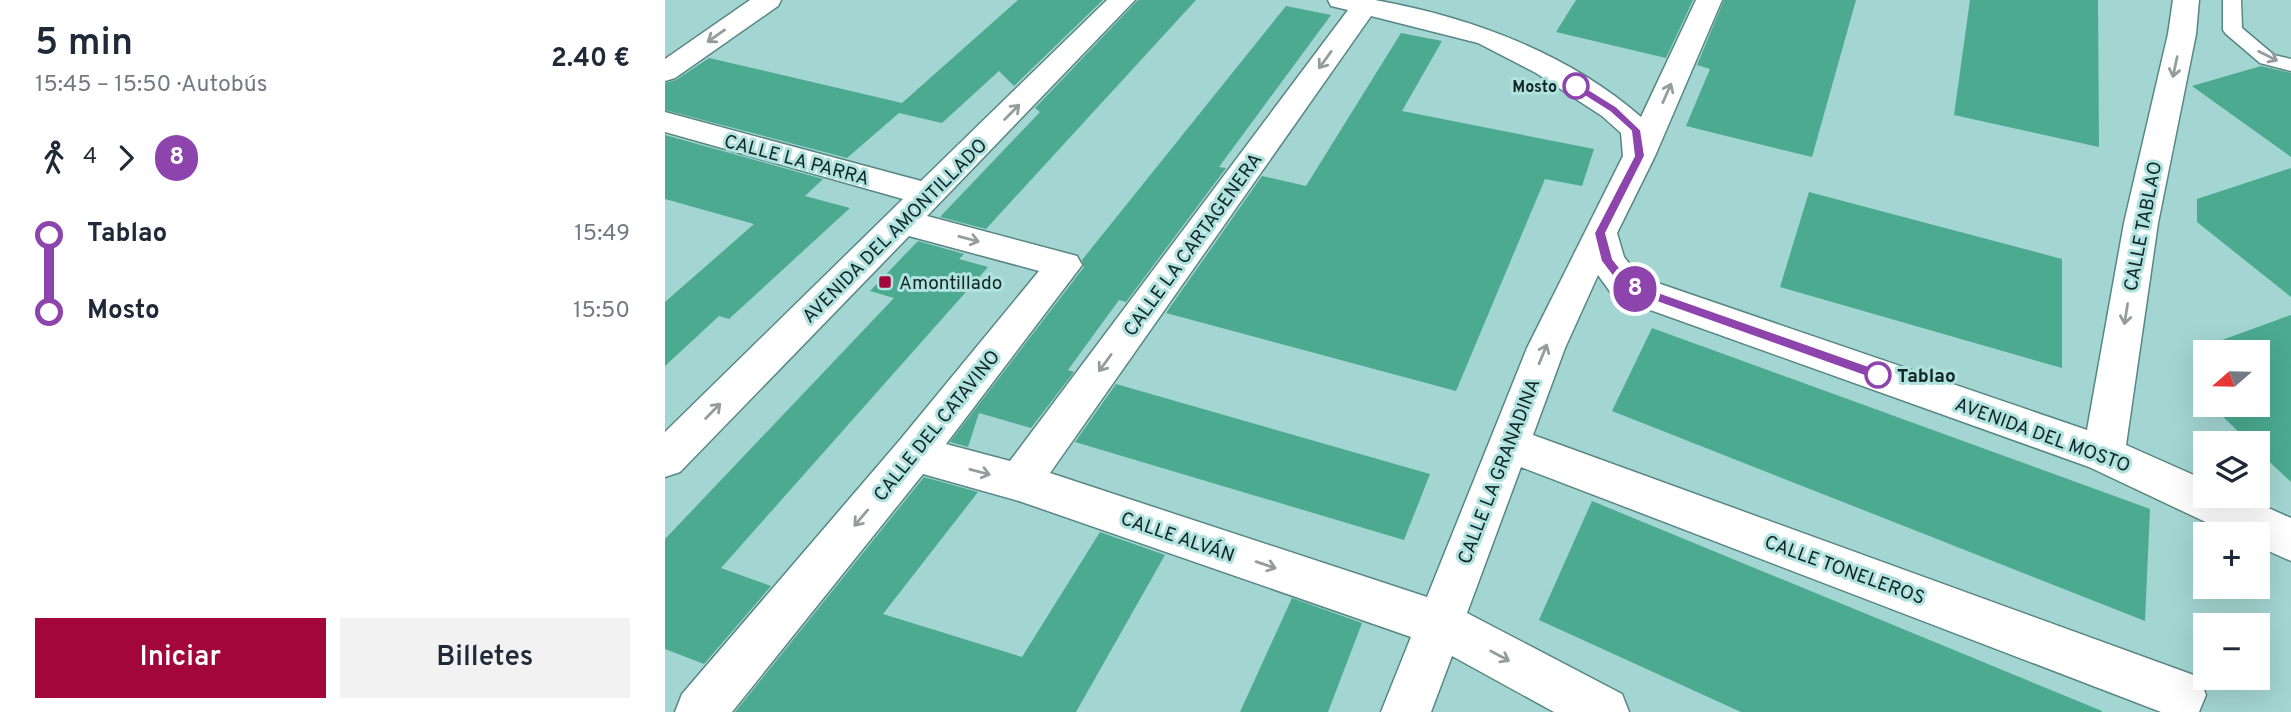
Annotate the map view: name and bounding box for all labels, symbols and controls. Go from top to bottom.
text: 5 min [35,20,133,69]
one-way arrow [707,29,726,43]
text: 2.40 € [551,43,630,76]
one-way arrow [1317,50,1332,69]
one-way arrow [2257,50,2277,64]
one-way arrow [2167,55,2181,78]
text: 15:45 – 15:50 · Autobús [35,71,267,100]
marker: Mosto [1563,73,1589,99]
place label: Mosto [1512,78,1557,98]
one-way arrow [1661,83,1674,105]
one-way arrow [1003,103,1020,120]
street label: CALLE LA PARRA [721,130,872,192]
street label: AVENIDA DEL AMONTILLADO [798,134,993,329]
icon: walk [35,139,73,177]
icon: forward [107,139,145,177]
text: 4 [83,143,97,172]
text: 8 [169,143,184,173]
street label: CALLE LA CARTAGENERA [1119,149,1268,342]
street label: CALLE TABLAO [2120,159,2168,293]
text: Tablao [87,218,167,251]
text: 15:49 [574,220,630,249]
one-way arrow [957,234,979,247]
line badge: 8 [1612,266,1658,312]
place label: Amontillado [899,272,1002,296]
marker: Amontillado [877,274,893,290]
text: 8 [1627,274,1643,304]
text: Mosto [87,295,160,328]
text: 15:50 [573,297,630,326]
one-way arrow [2119,303,2132,325]
north arrow [2193,340,2270,416]
map controls [2193,340,2270,690]
one-way arrow [1538,344,1551,366]
street label: CALLE DEL CATAVINO [869,346,1006,507]
one-way arrow [1098,353,1112,372]
marker: Tablao [1865,362,1891,388]
place label: Tablao [1897,365,1956,389]
street label: CALLE LA GRANADINA [1453,376,1546,568]
street label: AVENIDA DEL MOSTO [1951,393,2133,479]
one-way arrow [705,402,722,419]
button: layers [2193,431,2270,508]
one-way arrow [968,466,991,479]
street label: CALLE ALVÁN [1117,506,1238,569]
one-way arrow [853,509,869,527]
button: + [2193,522,2270,599]
street label: CALLE TONELEROS [1761,531,1928,611]
one-way arrow [1254,560,1276,573]
button: − [2193,613,2270,690]
button: Iniciar [35,618,326,698]
button: Billetes [340,618,630,698]
one-way arrow [1489,650,1510,663]

